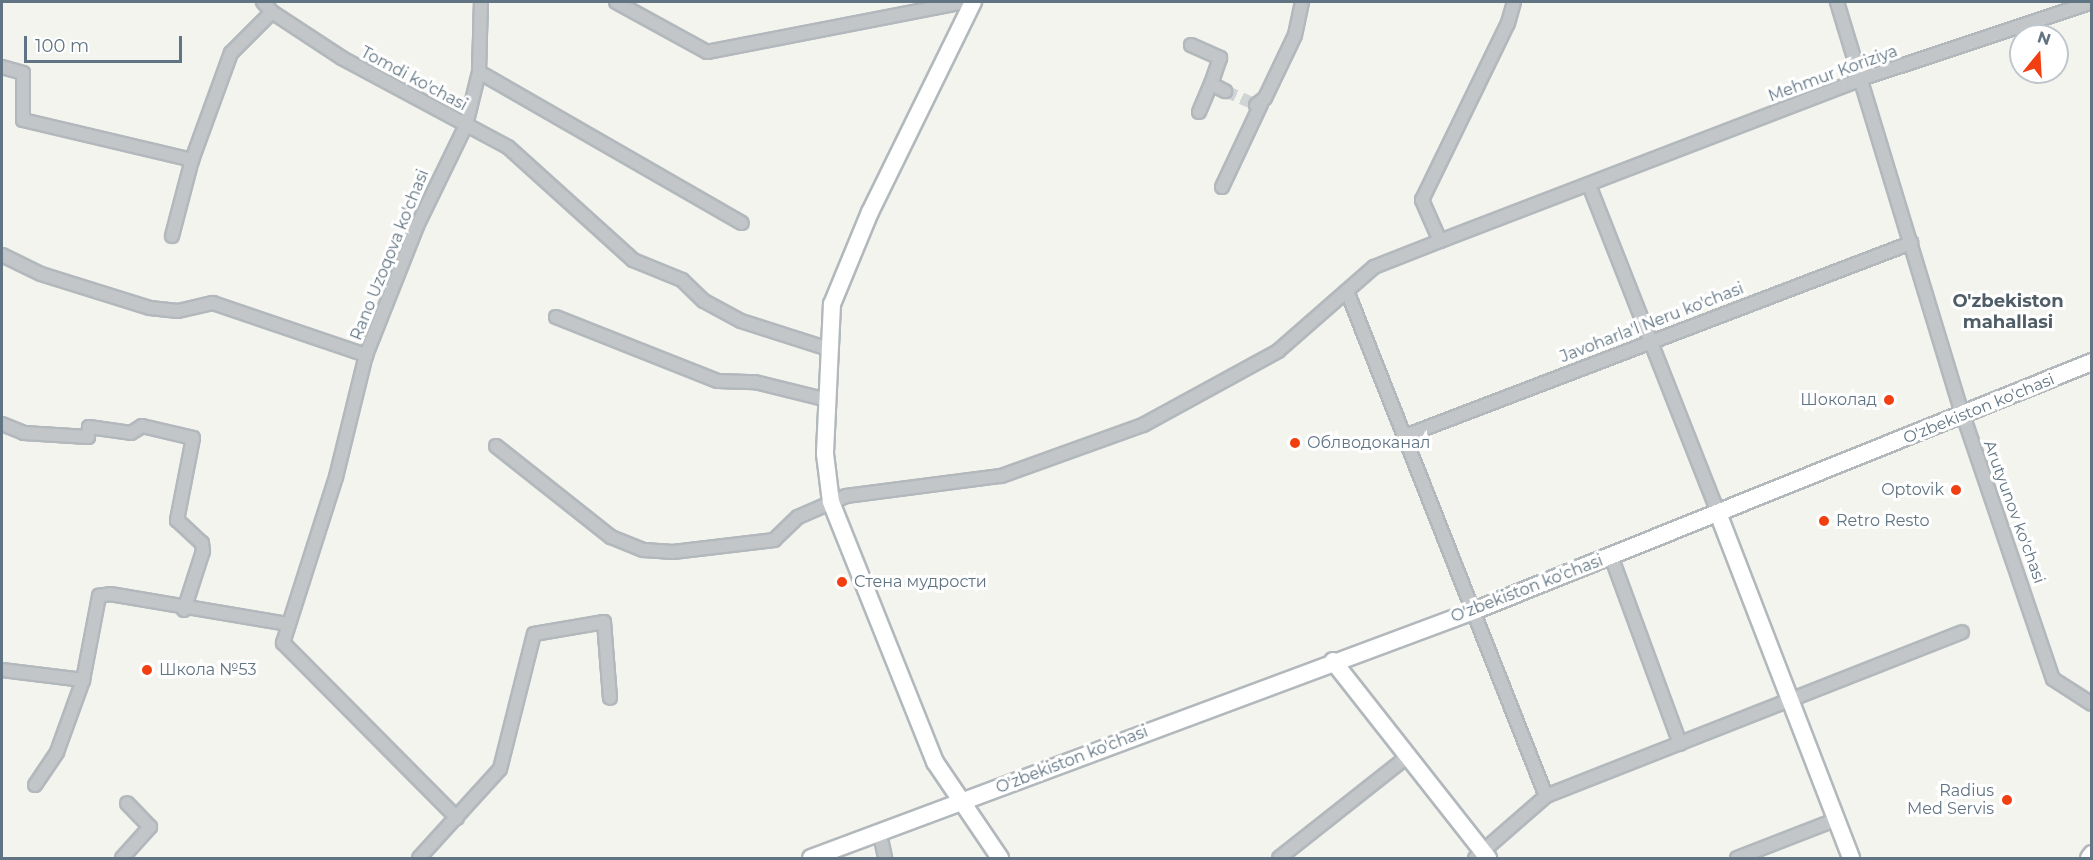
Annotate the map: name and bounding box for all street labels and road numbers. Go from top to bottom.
street label: Mehmur Koriziya [1766,42,1900,106]
street label: Tomdi ko'chasi [357,43,471,115]
street label: Rano Uzoqova ko'chasi [347,167,433,343]
street label: Javoharla'l Neru ko'chasi [1557,279,1747,367]
street label: O'zbekiston ko'chasi [1901,370,2057,448]
street label: Arutyunov ko'chasi [1979,438,2049,586]
street label: O'zbekiston ko'chasi [1448,551,1606,627]
street label: O'zbekiston ko'chasi [993,722,1151,798]

